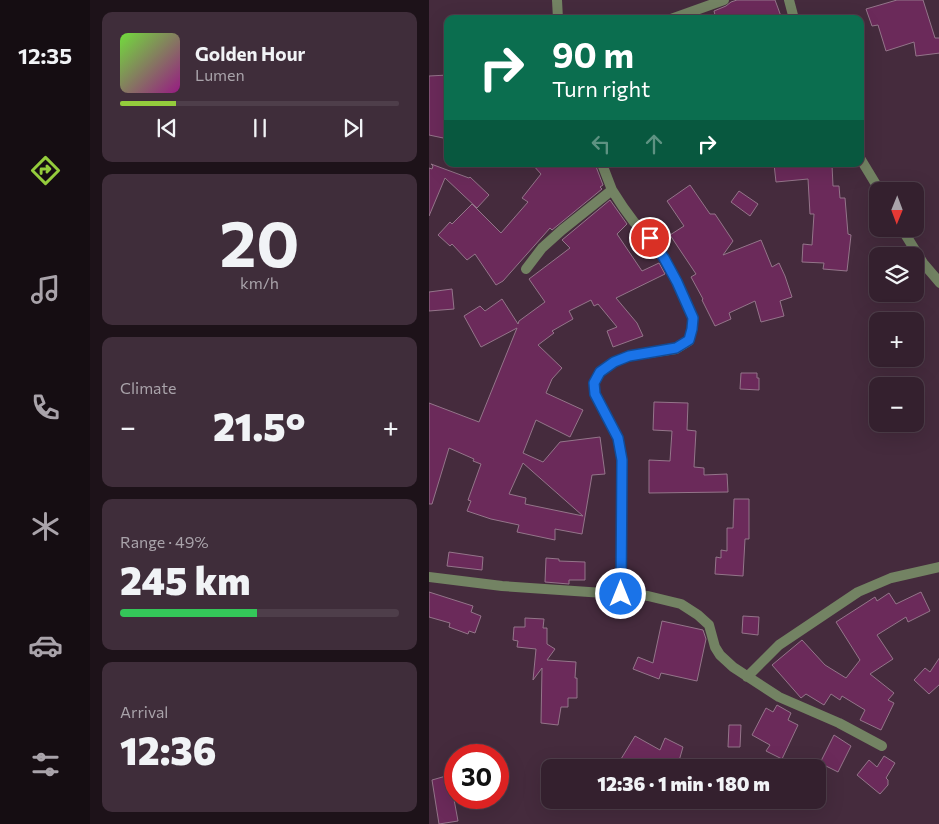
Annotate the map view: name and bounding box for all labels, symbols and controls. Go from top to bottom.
text: 90 m [552,32,634,75]
icon: right [469,35,534,100]
text: 12:35 [18,42,72,69]
text: Golden Hour [195,42,305,65]
text: Lumen [195,65,245,84]
text: Turn right [552,75,650,102]
icon: previous [153,114,181,142]
icon: pause [246,114,274,142]
icon: next [339,114,367,142]
icon: left [587,130,615,158]
icon: ahead [640,130,668,158]
icon: right [693,130,721,158]
icon: directions [28,153,63,188]
north arrow [869,182,924,238]
map controls [869,182,924,432]
text: 20 [220,201,299,280]
pin [629,217,671,259]
icon: arrive [636,224,664,252]
button: layers [869,247,924,302]
icon: music [28,272,63,307]
text: km/h [240,273,279,292]
button: + [869,312,924,367]
button: − [869,377,924,432]
text: Climate [120,378,176,397]
icon: phone [28,390,63,425]
text: 21.5° [213,402,306,449]
text: − [120,409,136,443]
text: + [383,409,399,443]
icon: climate [28,509,63,544]
text: Range · 49% [120,532,208,551]
text: 245 km [120,556,250,603]
position arrow [594,567,646,619]
icon: car [28,628,63,663]
text: Arrival [120,702,168,721]
text: 12:36 [120,726,216,773]
speed limit sign: 30 [444,744,509,809]
icon: filters [28,747,63,782]
text: 12:36 · 1 min · 180 m [597,772,770,795]

